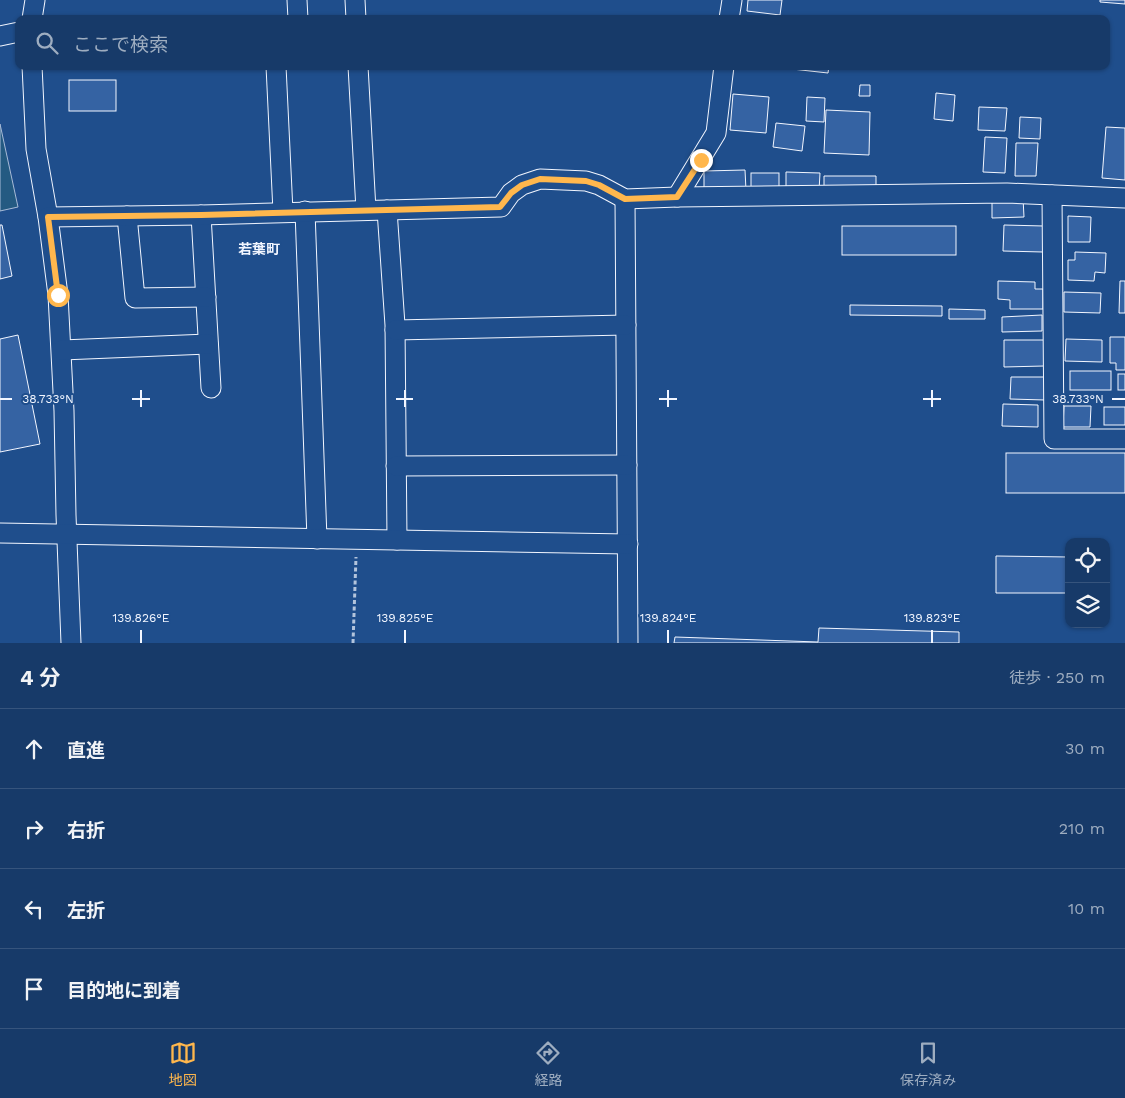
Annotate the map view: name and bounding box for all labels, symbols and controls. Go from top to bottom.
search box [15,15,1110,70]
icon: search [33,29,61,57]
text: ここで検索 [73,33,168,56]
route end [690,149,713,172]
district label: 若葉町 [238,241,280,257]
route start [47,284,70,307]
text: 38.733°N [22,392,74,406]
text: 38.733°N [1052,392,1104,406]
map controls [1065,538,1110,628]
button: locate [1065,538,1110,583]
button: layers [1065,583,1110,628]
text: 139.826°E [113,611,170,625]
text: 139.825°E [377,611,434,625]
text: 139.824°E [640,611,697,625]
text: 139.823°E [904,611,961,625]
text: 4 分 [20,665,61,690]
text: 徒歩 · 250 m [1009,668,1105,687]
icon: ahead [20,735,48,763]
text: 直進 [67,739,105,762]
text: 30 m [1065,739,1105,758]
icon: right [20,815,48,843]
text: 右折 [67,819,105,842]
text: 210 m [1059,819,1105,838]
icon: left [20,895,48,923]
text: 左折 [67,899,105,922]
text: 10 m [1068,899,1105,918]
icon: arrive [20,975,48,1003]
text: 目的地に到着 [67,979,181,1002]
tab: 地図 [169,1039,197,1089]
tab: 経路 [534,1039,562,1089]
tab: 保存済み [900,1039,956,1089]

